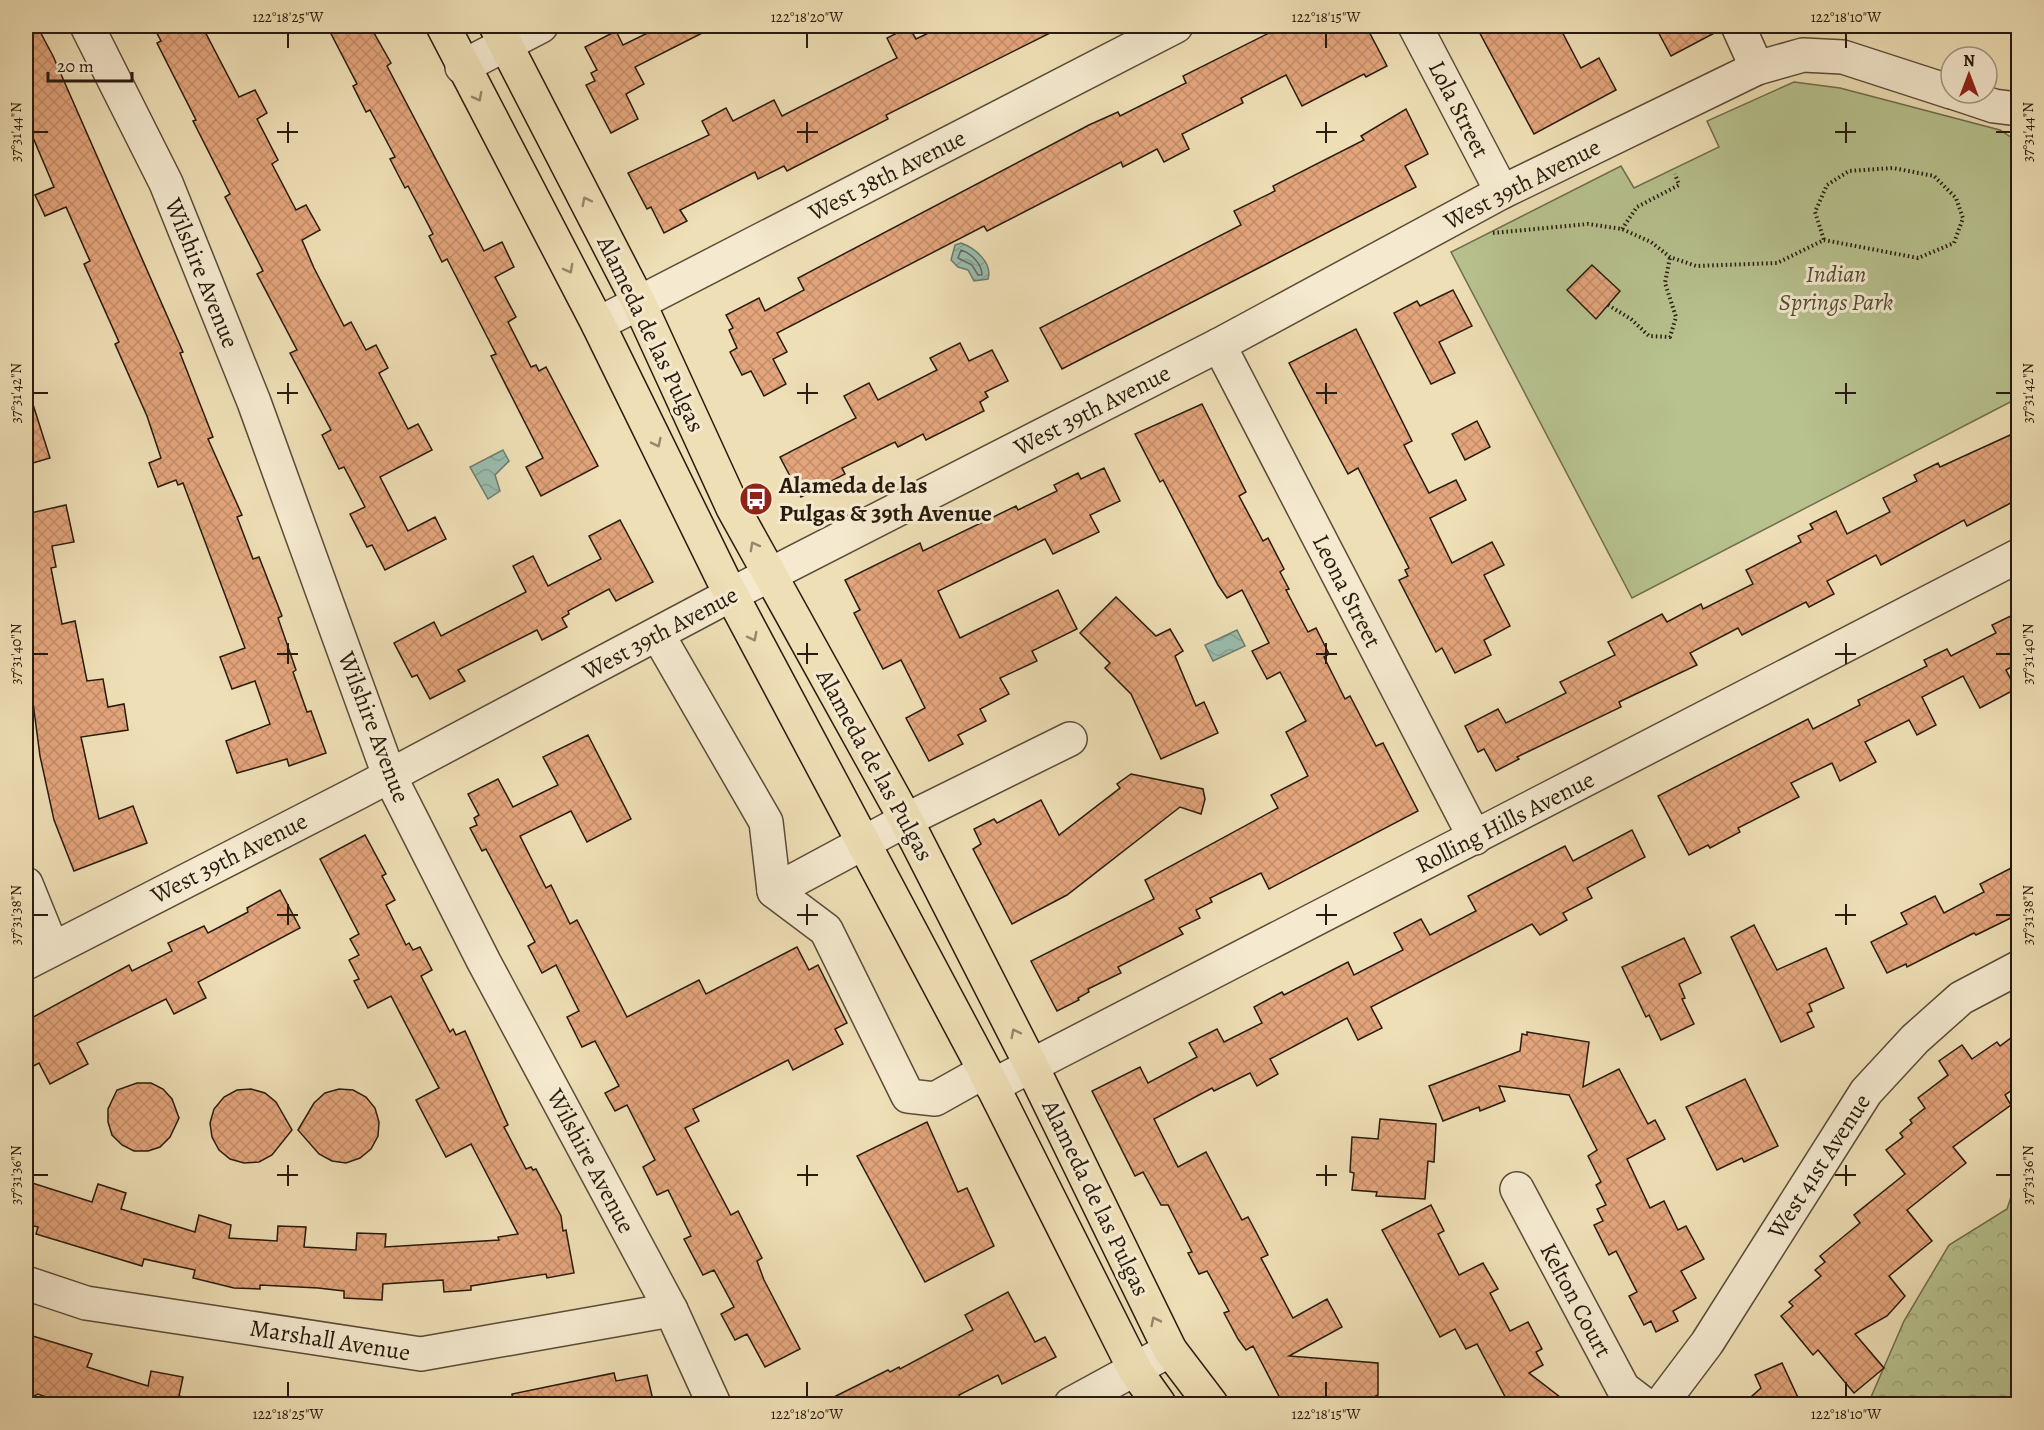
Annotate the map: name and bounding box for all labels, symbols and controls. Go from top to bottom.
text: 122°18'25"W [253,7,324,27]
text: 122°18'20"W [771,7,843,27]
text: 122°18'15"W [1292,7,1361,27]
text: 122°18'10"W [1811,7,1881,27]
scale bar [48,45,132,83]
north arrow [1939,45,1999,105]
text: N [1963,50,1975,72]
text: 20 m [57,54,94,78]
street label: Lola Street [1421,55,1497,163]
one-way arrow [471,90,482,101]
text: 37°31'44"N [6,102,26,162]
text: 37°31'44"N [2018,102,2038,162]
street label: West 38th Avenue [802,122,971,229]
street label: West 39th Avenue [1437,131,1606,238]
street label: Wilshire Avenue [157,192,247,353]
one-way arrow [582,197,593,207]
street label: Alameda de las Pulgas [589,230,712,437]
park label: Indian Springs Park [1779,258,1893,318]
one-way arrow [562,263,573,274]
street label: West 39th Avenue [1007,357,1176,464]
text: 37°31'42"N [6,363,26,423]
text: 37°31'42"N [2018,363,2038,423]
one-way arrow [649,437,661,448]
place label: Alameda de las Pulgas & 39th Avenue [778,469,992,529]
bus stop icon: Alameda de las Pulgas & 39th Avenue [738,481,774,517]
street label: Leona Street [1305,529,1389,653]
one-way arrow [750,542,761,552]
street label: West 39th Avenue [576,579,743,688]
text: 37°31'40"N [6,623,26,685]
text: 37°31'40"N [2018,623,2038,685]
one-way arrow [746,630,758,641]
street label: Wilshire Avenue [330,646,417,807]
street label: Alameda de las Pulgas [809,663,941,867]
street label: Rolling Hills Avenue [1410,763,1600,881]
street label: West 39th Avenue [144,805,313,912]
text: 37°31'38"N [6,885,26,945]
text: 37°31'38"N [2018,885,2038,945]
one-way arrow [1011,1028,1022,1039]
street label: Wilshire Avenue [539,1082,642,1239]
street label: West 41st Avenue [1760,1087,1878,1245]
street label: Alameda de las Pulgas [1034,1094,1157,1301]
text: 37°31'36"N [6,1145,26,1205]
text: 37°31'36"N [2018,1145,2038,1205]
street label: Kelton Court [1532,1237,1620,1363]
street label: Marshall Avenue [247,1312,413,1368]
one-way arrow [1151,1317,1163,1328]
text: 122°18'25"W [253,1404,324,1424]
text: 122°18'20"W [771,1404,843,1424]
text: 122°18'15"W [1292,1404,1361,1424]
text: 122°18'10"W [1811,1404,1881,1424]

